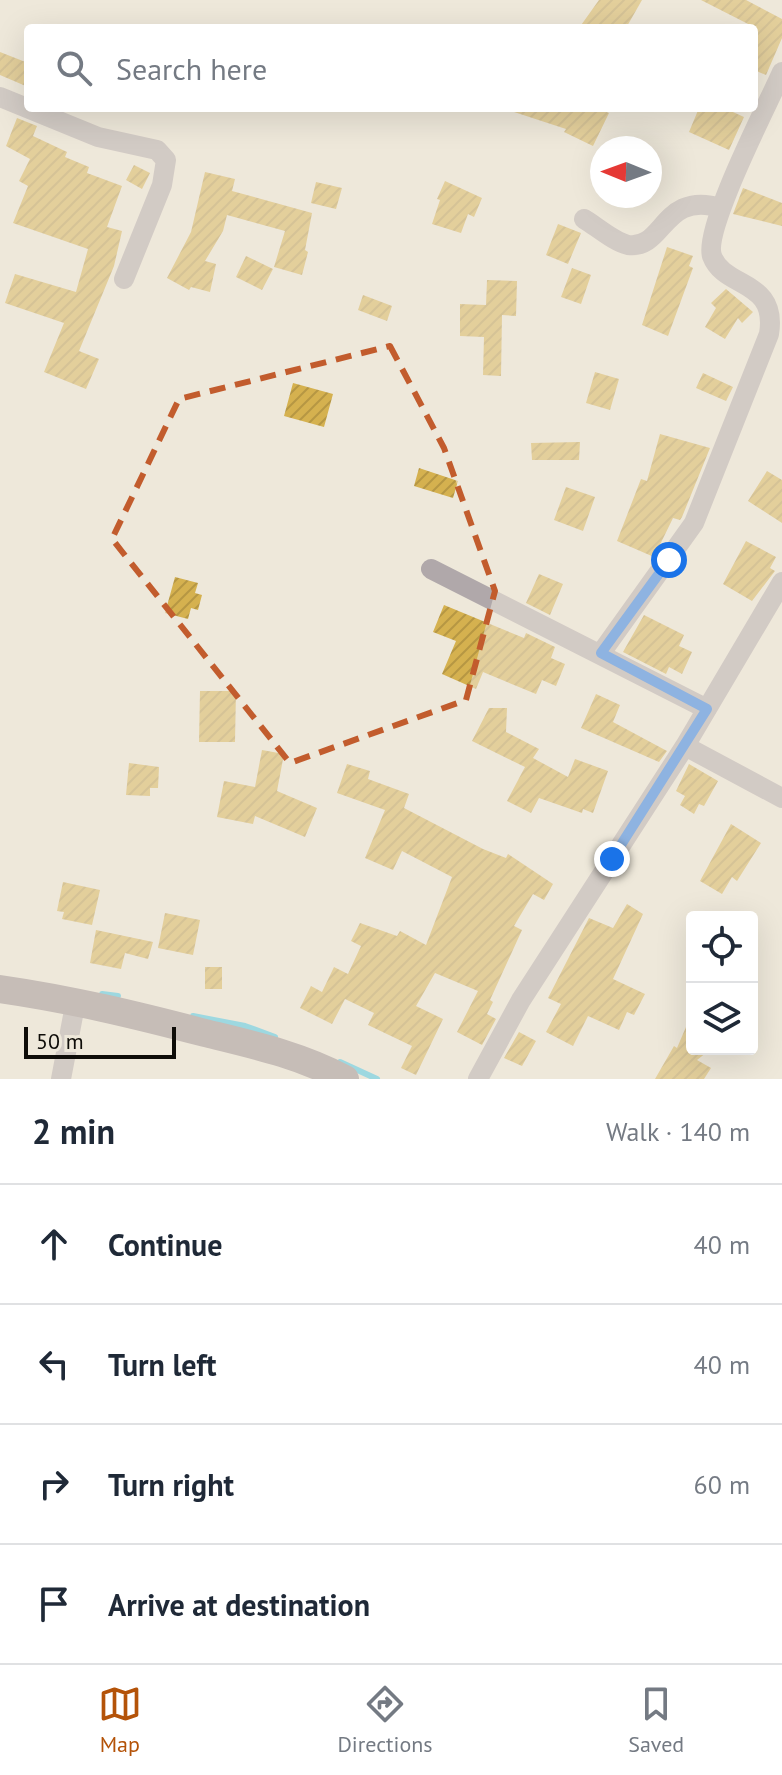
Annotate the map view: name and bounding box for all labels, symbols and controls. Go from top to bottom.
search box [24,24,758,112]
icon: search [52,46,96,90]
text: Search here [116,49,267,88]
north arrow [590,136,662,208]
route start [651,542,687,578]
route end [594,841,630,877]
map controls [686,911,758,1055]
button: locate [686,911,758,983]
button: layers [686,983,758,1055]
scale bar [24,1023,176,1059]
text: 50 m [36,1027,84,1055]
text: 2 min [32,1109,115,1153]
text: Walk · 140 m [606,1115,750,1148]
icon: ahead [32,1222,76,1266]
text: Continue [108,1225,222,1264]
text: 40 m [694,1228,750,1261]
icon: left [32,1342,76,1386]
text: Turn left [108,1345,216,1384]
text: 40 m [694,1348,750,1381]
icon: right [32,1462,76,1506]
text: Turn right [108,1465,234,1504]
text: 60 m [694,1468,750,1501]
icon: arrive [32,1582,76,1626]
text: Arrive at destination [108,1585,370,1624]
tab: Map [98,1682,142,1758]
tab: Directions [337,1682,433,1758]
tab: Saved [628,1682,684,1758]

